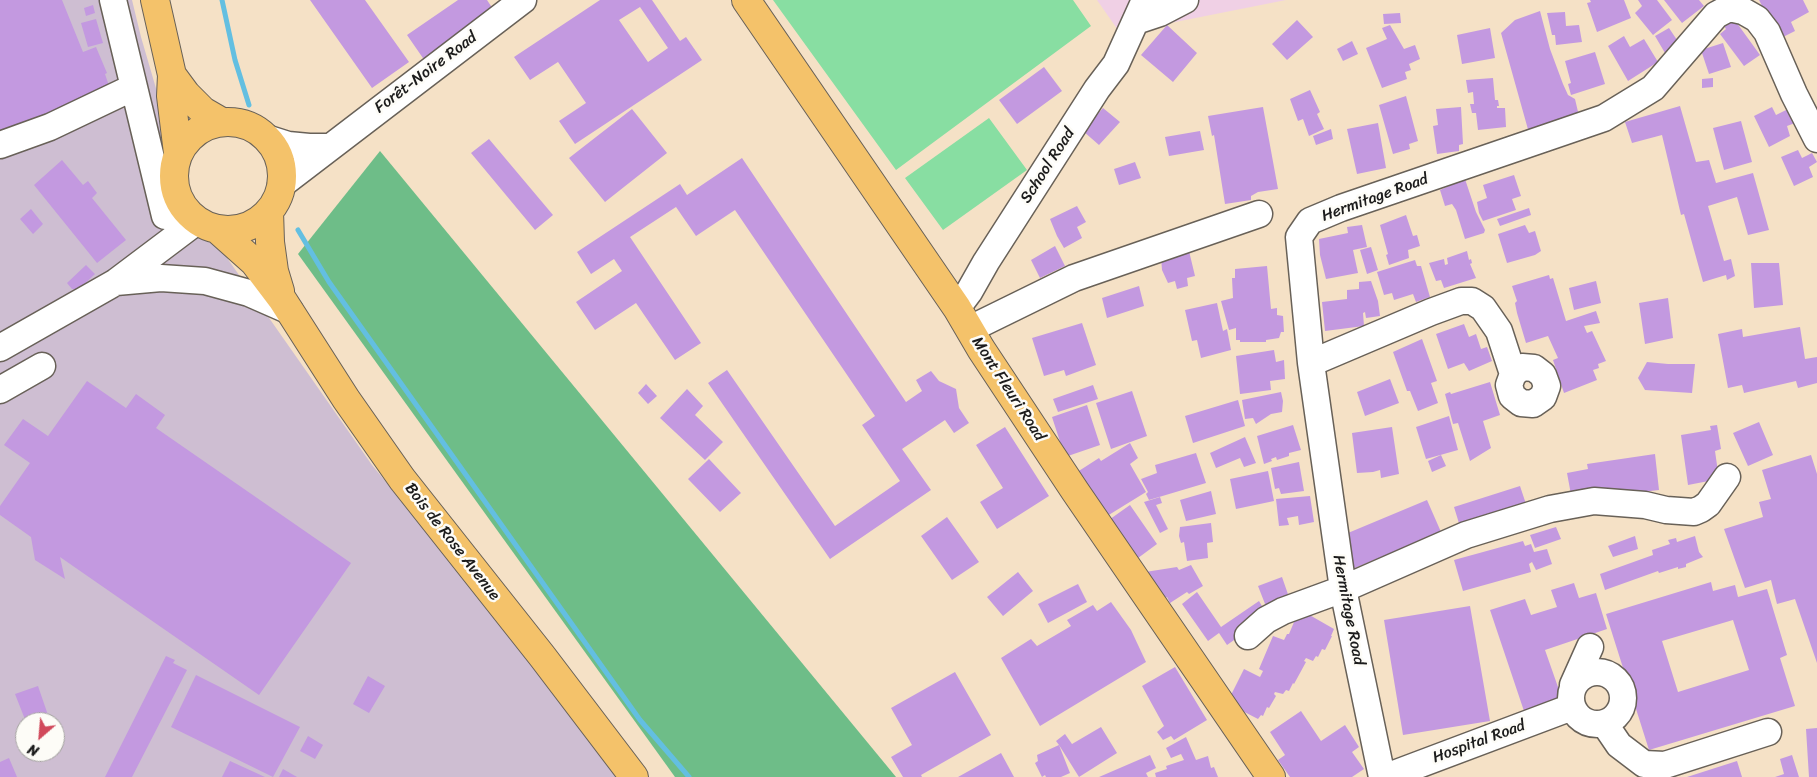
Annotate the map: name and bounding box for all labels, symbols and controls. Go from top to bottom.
street label: Forêt-Noire Road [371,28,481,118]
street label: School Road [1017,125,1079,207]
street label: Hermitage Road [1319,170,1431,226]
street label: Mont Fleuri Road [967,333,1049,445]
street label: Bois de Rose Avenue [400,479,504,605]
street label: Hermitage Road [1328,553,1368,667]
north arrow [15,712,65,762]
street label: Hospital Road [1430,716,1528,768]
text: N [23,737,43,763]

